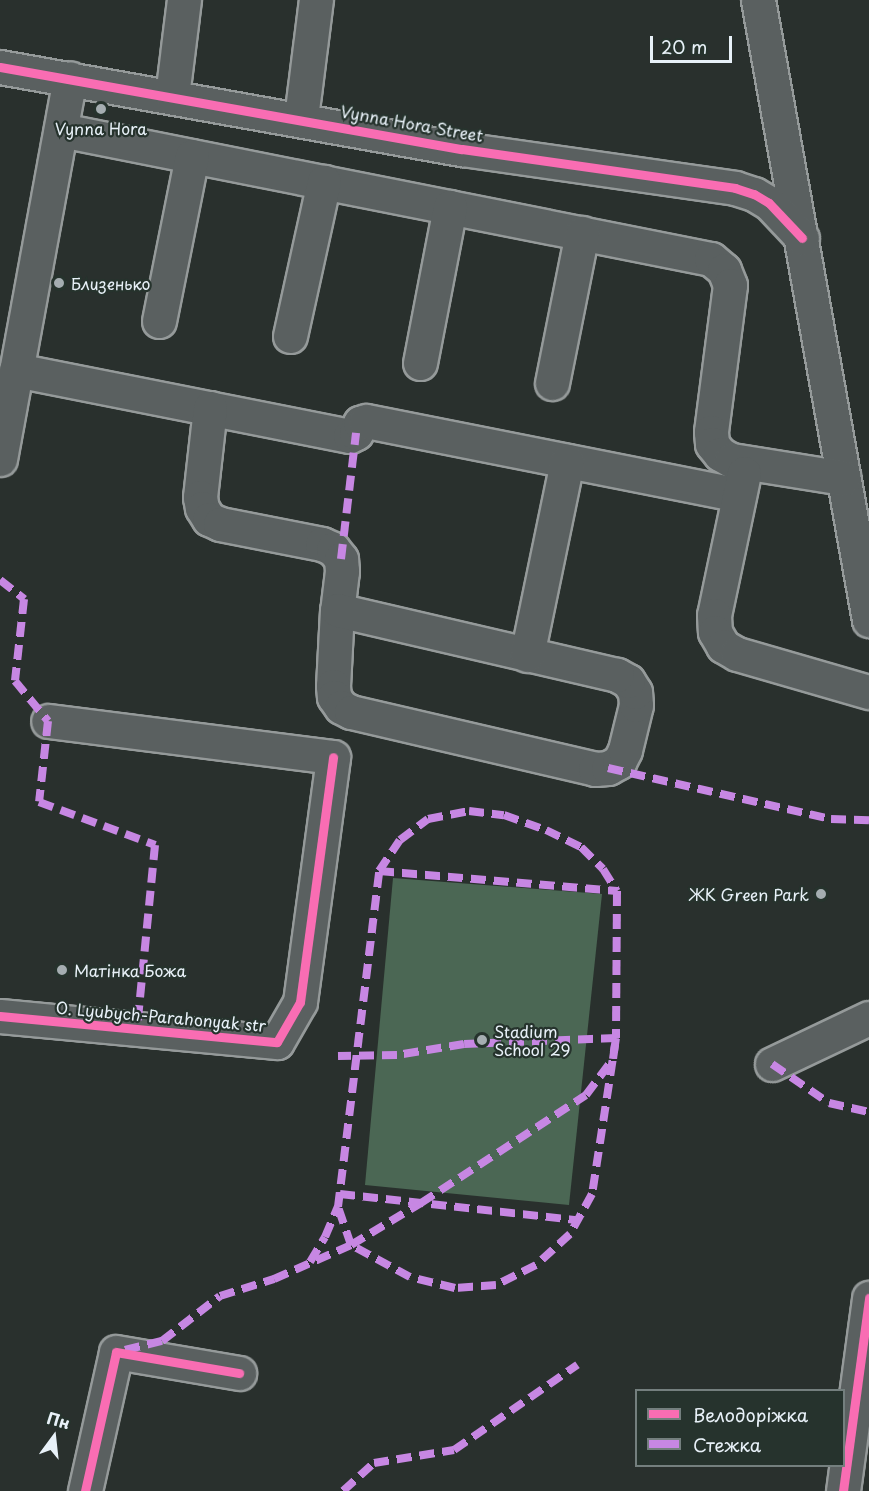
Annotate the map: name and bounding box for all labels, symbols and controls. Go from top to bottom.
scale bar [653,24,736,62]
text: 20 m [661,33,707,60]
street label: Vynna Hora Street [339,101,485,145]
marker: Vynna Hora [94,102,108,116]
place label: Vynna Hora [55,118,147,138]
place label: Близенько [71,273,150,293]
marker: Близенько [52,276,66,290]
place label: ЖК Green Park [687,884,809,904]
marker: ЖК Green Park [814,887,828,901]
place label: Матінка Божа [74,960,188,980]
marker: Матінка Божа [55,963,69,977]
street label: O. Lyubych-Parahonyak str [55,997,267,1035]
place label: Stadium School 29 [494,1021,570,1059]
marker: Stadium School 29 [475,1033,489,1047]
legend [635,1389,845,1467]
text: Велодоріжка [693,1401,808,1428]
text: Пн [44,1405,73,1434]
north arrow [24,1407,84,1467]
text: Стежка [693,1431,761,1458]

